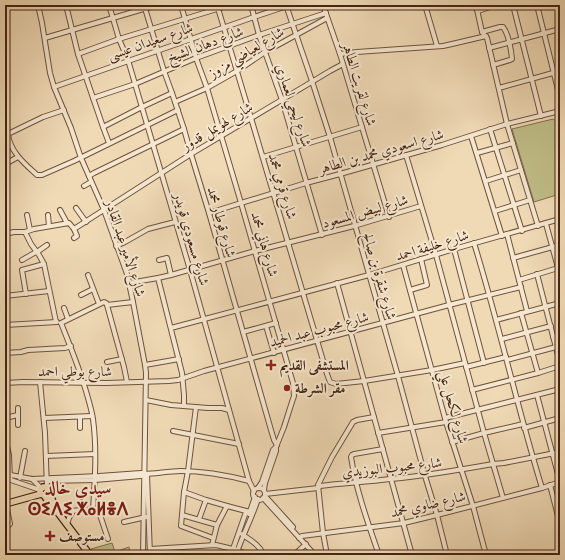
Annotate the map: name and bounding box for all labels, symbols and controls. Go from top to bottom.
street label: شارع سعيدان عيسى [105,19,196,67]
street label: شارع دهان الشيخ [165,23,247,70]
street label: شارع لعياضي مزوز [204,23,290,87]
street label: شارع لقريت الطاهر [335,38,380,129]
street label: شارع ليحي لعماري [268,61,315,150]
street label: شارع لهويمل قدور [177,99,257,158]
street label: شارع اسعودي محمد بن الطاهر [315,125,446,181]
street label: شارع قرمي محمد [262,151,301,222]
street label: شارع قوطار محمد [200,185,240,260]
street label: شارع مسعودي قويدر [167,189,213,288]
street label: شارع لبيض المسعود [320,191,411,235]
street label: شارع الأمير عبد القادر [98,195,151,300]
street label: شارع هاني محمد [244,210,282,280]
street label: شارع خليفة احمد [394,226,472,268]
street label: شارع شقرة بن صالح [355,231,400,323]
street label: شارع محبوب عبد الحميد [268,308,371,354]
place label: المستشفى القديم [280,357,349,378]
marker: المستشفى القديم [265,359,277,371]
street label: شارع بوطي احمد [38,363,112,384]
street label: شارع لكحل علي [431,369,472,447]
place label: مقر الشرطة [295,380,345,398]
marker: مقر الشرطة [282,383,292,393]
street label: شارع محبوب البوزيدي [341,454,443,484]
district label: سيدي خالد ⵙⵉⴷⵉ ⵅⴰⵍⴻⴷ [27,478,129,522]
street label: شارع ضاوي محمد [389,488,468,524]
place label: مستوصف [59,528,105,546]
marker: مستوصف [44,530,56,542]

